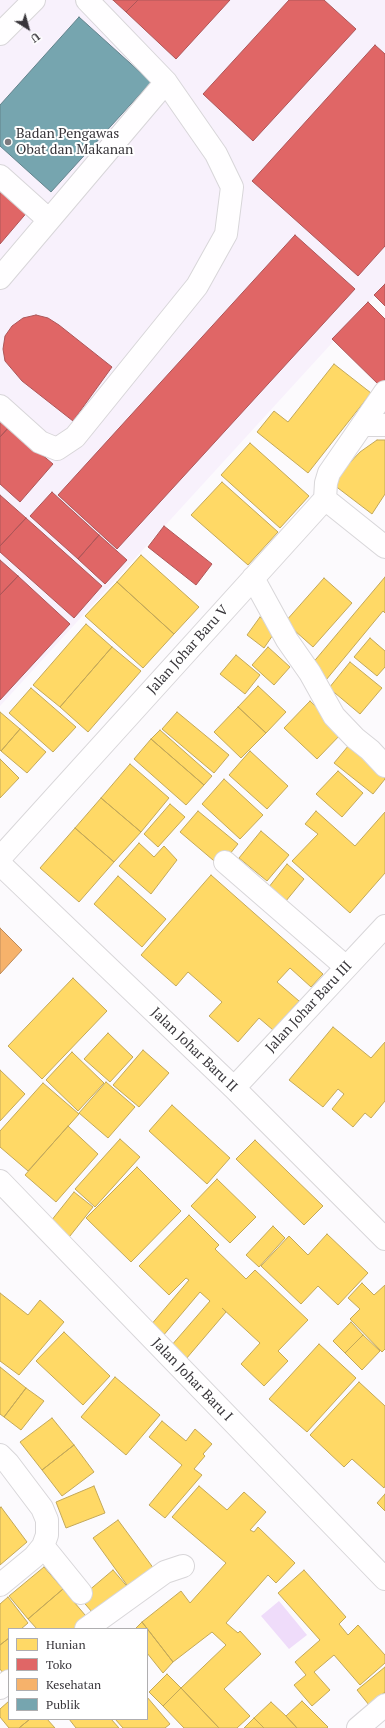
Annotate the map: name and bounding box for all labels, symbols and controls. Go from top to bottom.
north arrow [8,8,48,48]
text: U [28,30,43,46]
place label: Badan Pengawas Obat dan Makanan [16,126,133,158]
marker: Badan Pengawas Obat dan Makanan [3,137,13,147]
street label: Jalan Johar Baru V [144,602,232,698]
street label: Jalan Johar Baru III [262,958,356,1056]
street label: Jalan Johar Baru II [147,1004,241,1096]
street label: Jalan Johar Baru I [148,1335,236,1425]
legend [8,1628,148,1720]
text: Hunian [46,1637,86,1652]
text: Toko [46,1657,72,1672]
text: Kesehatan [46,1677,101,1692]
text: Publik [46,1697,80,1712]

